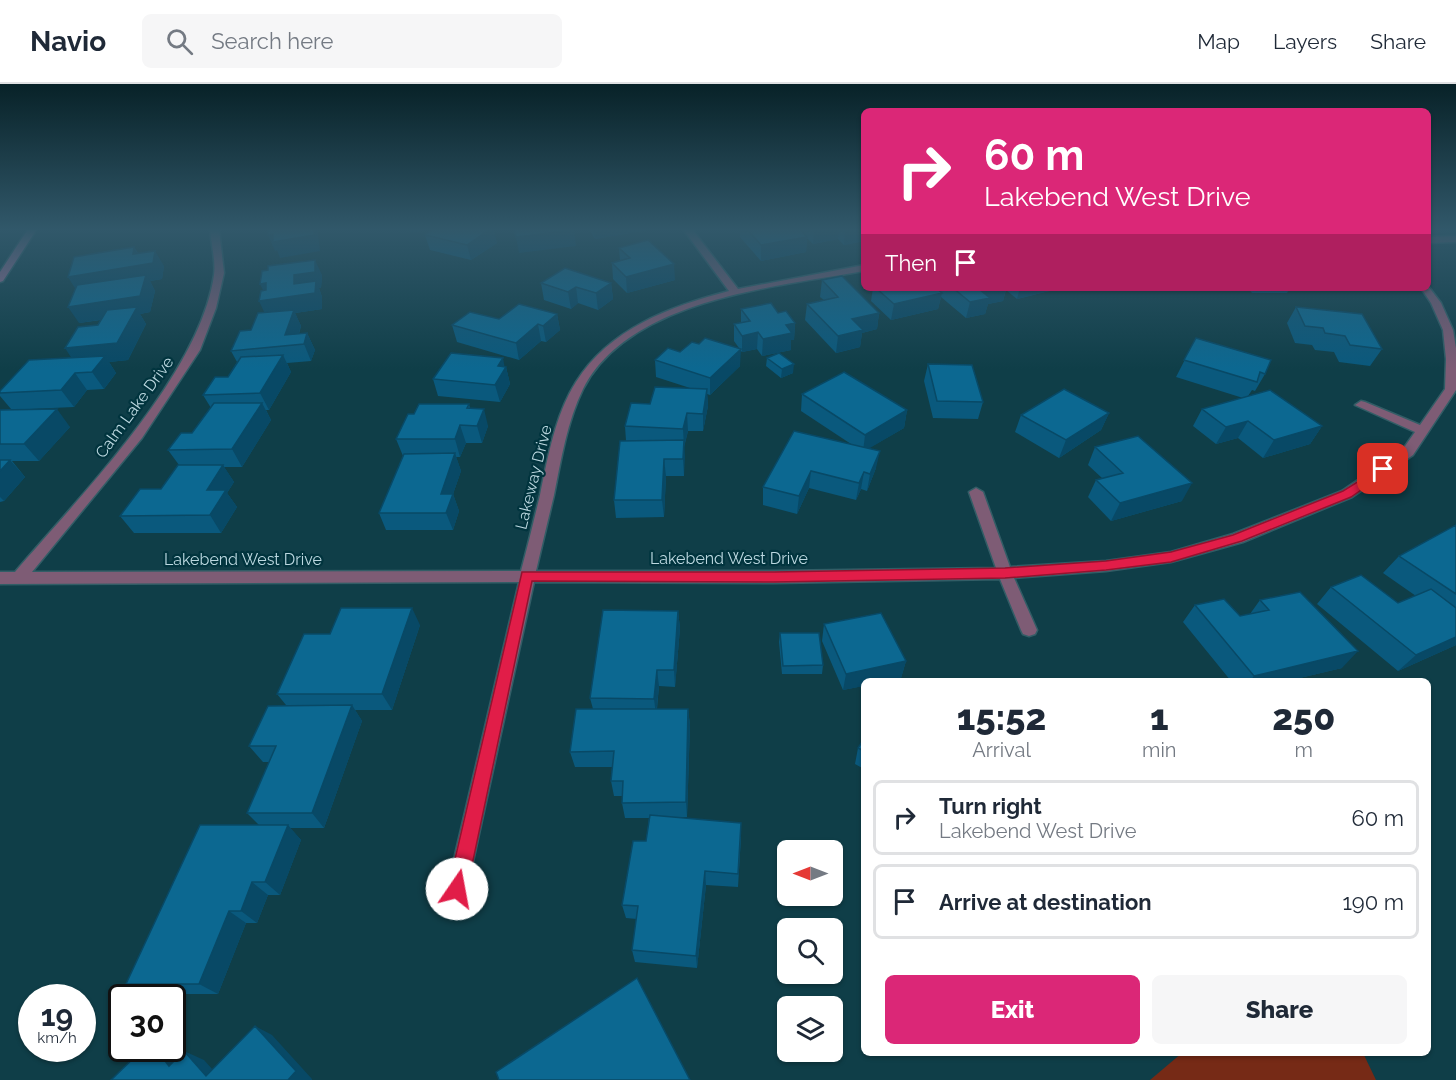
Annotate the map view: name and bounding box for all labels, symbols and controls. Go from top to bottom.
search box [142,14,562,68]
text: Navio [30,25,106,58]
icon: search [163,25,196,58]
text: Search here [211,28,333,54]
text: Map [1197,29,1240,54]
text: Layers [1273,29,1337,54]
text: Share [1370,29,1426,54]
text: 60 m [984,131,1084,180]
icon: right [885,132,963,210]
text: Lakebend West Drive [984,181,1251,212]
icon: arrive [949,246,982,279]
text: Then [885,250,937,276]
street label: Calm Lake Drive [91,353,178,462]
street label: Lakeway Drive [511,423,556,531]
pin [1357,443,1408,494]
icon: arrive [1366,452,1399,485]
street label: Lakebend West Drive [650,549,808,568]
street label: Lakebend West Drive [164,550,322,569]
text: 15:52 [957,696,1046,738]
text: 1 [1150,696,1169,738]
text: 250 [1272,696,1335,738]
text: Arrival [972,738,1031,762]
text: min [1142,738,1176,762]
text: m [1295,738,1313,762]
text: Turn right [939,793,1042,819]
icon: right [888,801,921,834]
text: 60 m [1351,805,1404,831]
text: Lakebend West Drive [939,819,1136,843]
north arrow [777,840,843,906]
map controls [777,840,843,1062]
position arrow [425,857,489,921]
icon: arrive [888,885,921,918]
text: Arrive at destination [939,889,1152,915]
text: 190 m [1342,889,1404,915]
button: search [777,918,843,984]
button: Exit [885,975,1140,1044]
button: Share [1152,975,1407,1044]
speed limit sign: 30 [108,984,186,1062]
button: layers [777,996,843,1062]
text: 19 [41,998,73,1033]
text: km/h [37,1029,77,1047]

